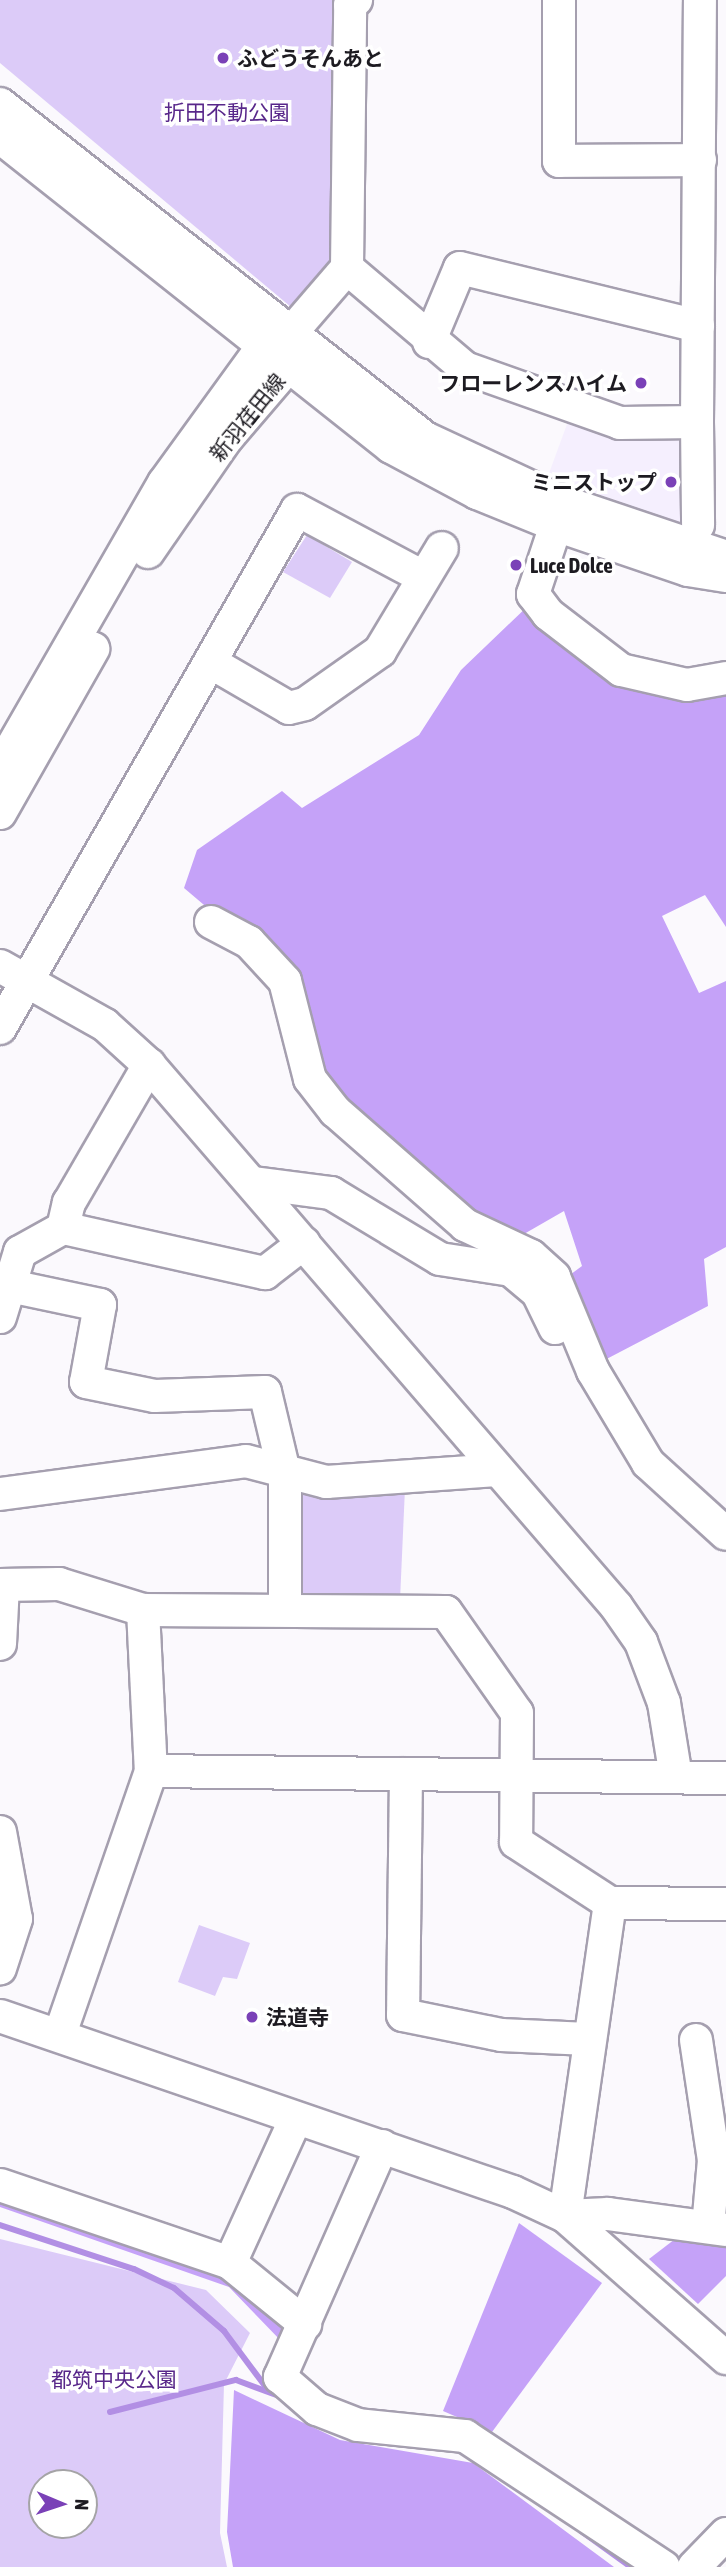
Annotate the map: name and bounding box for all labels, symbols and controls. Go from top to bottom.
place label: ふどうそんあと [237,45,384,71]
marker: ふどうそんあと [215,50,231,66]
park label: 折田不動公園 [164,99,290,125]
street label: 新羽荏田線 [204,368,290,466]
place label: フローレンスハイム [438,370,627,396]
marker: フローレンスハイム [633,375,649,391]
place label: ミニストップ [531,469,657,495]
marker: ミニストップ [663,474,679,490]
place label: Luce Dolce [530,552,613,578]
marker: Luce Dolce [508,557,524,573]
place label: 法道寺 [266,2004,329,2030]
marker: 法道寺 [244,2009,260,2025]
park label: 都筑中央公園 [51,2366,177,2392]
north arrow [28,2469,98,2539]
text: N [71,2499,93,2511]

